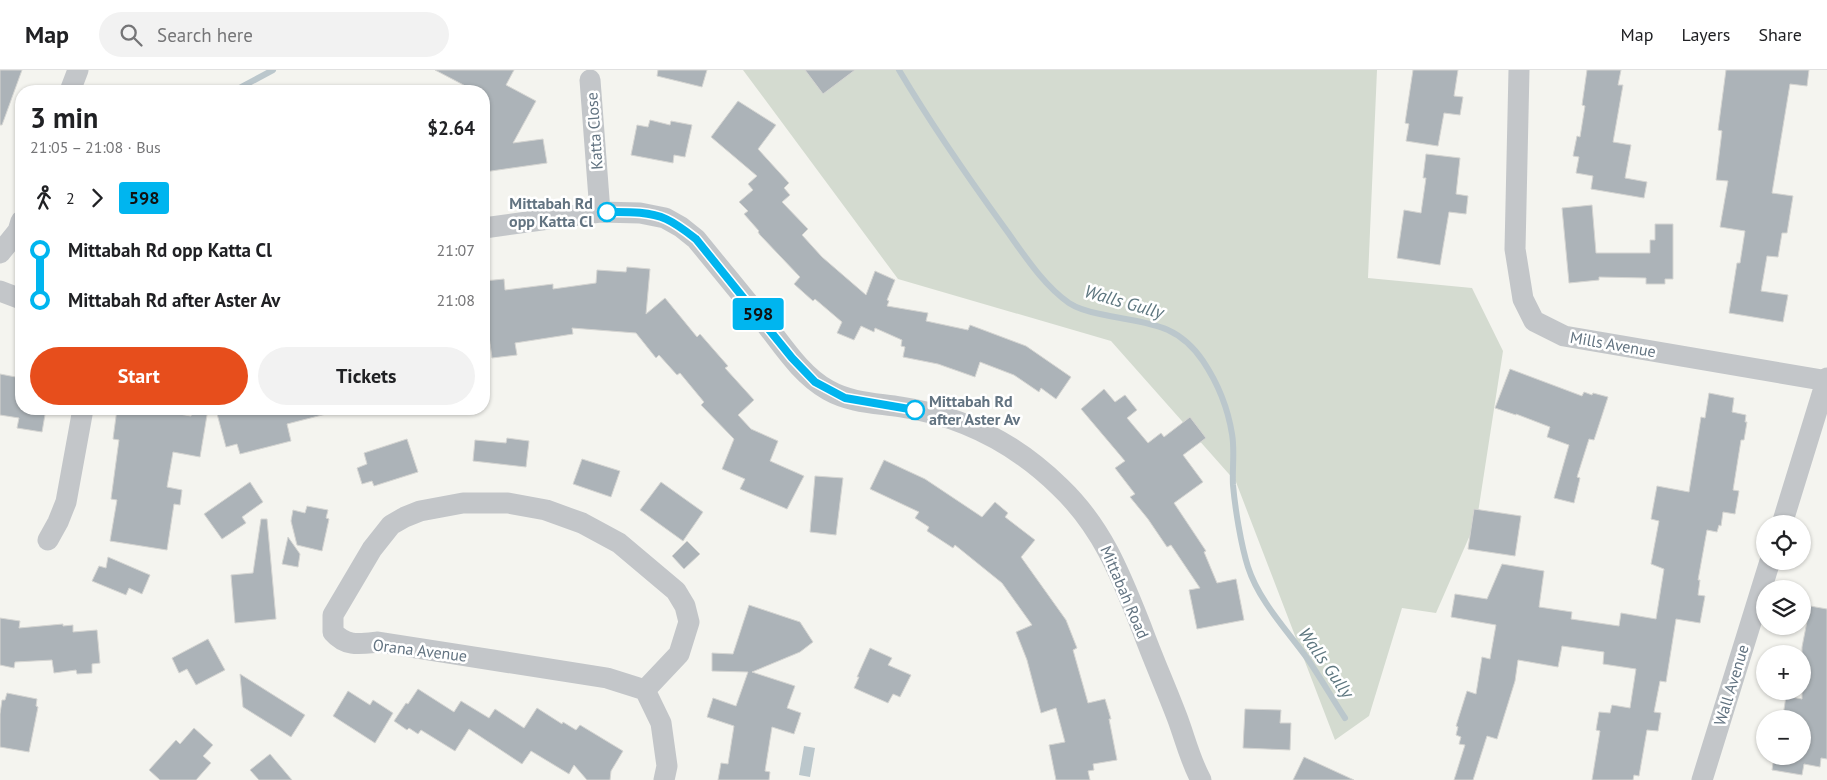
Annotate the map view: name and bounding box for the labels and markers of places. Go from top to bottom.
place label: Mittabah Rd opp Katta Cl [509,193,593,231]
marker: Mittabah Rd opp Katta Cl [597,202,617,222]
place label: Mittabah Rd after Aster Av [929,391,1020,429]
marker: Mittabah Rd after Aster Av [905,400,925,420]

